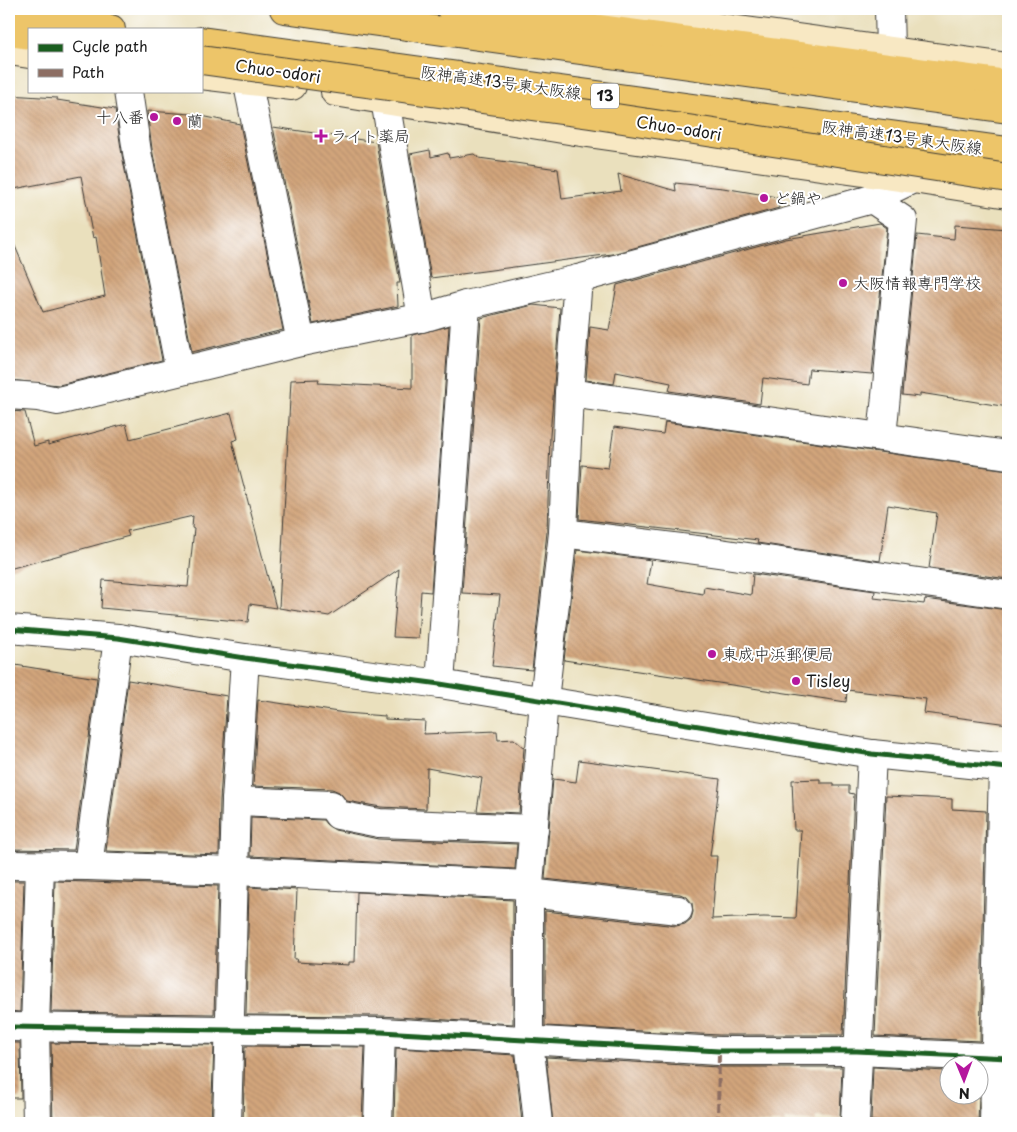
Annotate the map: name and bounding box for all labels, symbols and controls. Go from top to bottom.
legend [28,28,202,92]
text: Cycle path [72,34,148,57]
street label: Chuo-odori [234,52,322,88]
street label: 阪神高速13号東大阪線 [419,58,583,104]
text: Path [72,60,104,83]
road number: 13 [591,84,619,108]
place label: 十八番 [96,104,144,128]
place label: 蘭 [187,108,203,132]
street label: Chuo-odori [635,108,724,146]
marker: 十八番 [148,111,160,123]
street label: 阪神高速13号東大阪線 [820,113,984,159]
marker: 蘭 [171,115,183,127]
place label: ライト薬局 [331,123,410,147]
marker: ライト薬局 [315,130,327,142]
place label: ど鍋や [774,185,822,209]
marker: ど鍋や [758,192,770,204]
place label: 大阪情報専門学校 [853,270,981,294]
marker: 大阪情報専門学校 [837,277,849,289]
place label: 東成中浜郵便局 [722,641,834,665]
marker: 東成中浜郵便局 [706,648,718,660]
place label: Tisley [806,668,850,692]
marker: Tisley [790,675,802,687]
north arrow [940,1054,990,1104]
text: N [959,1083,970,1104]

